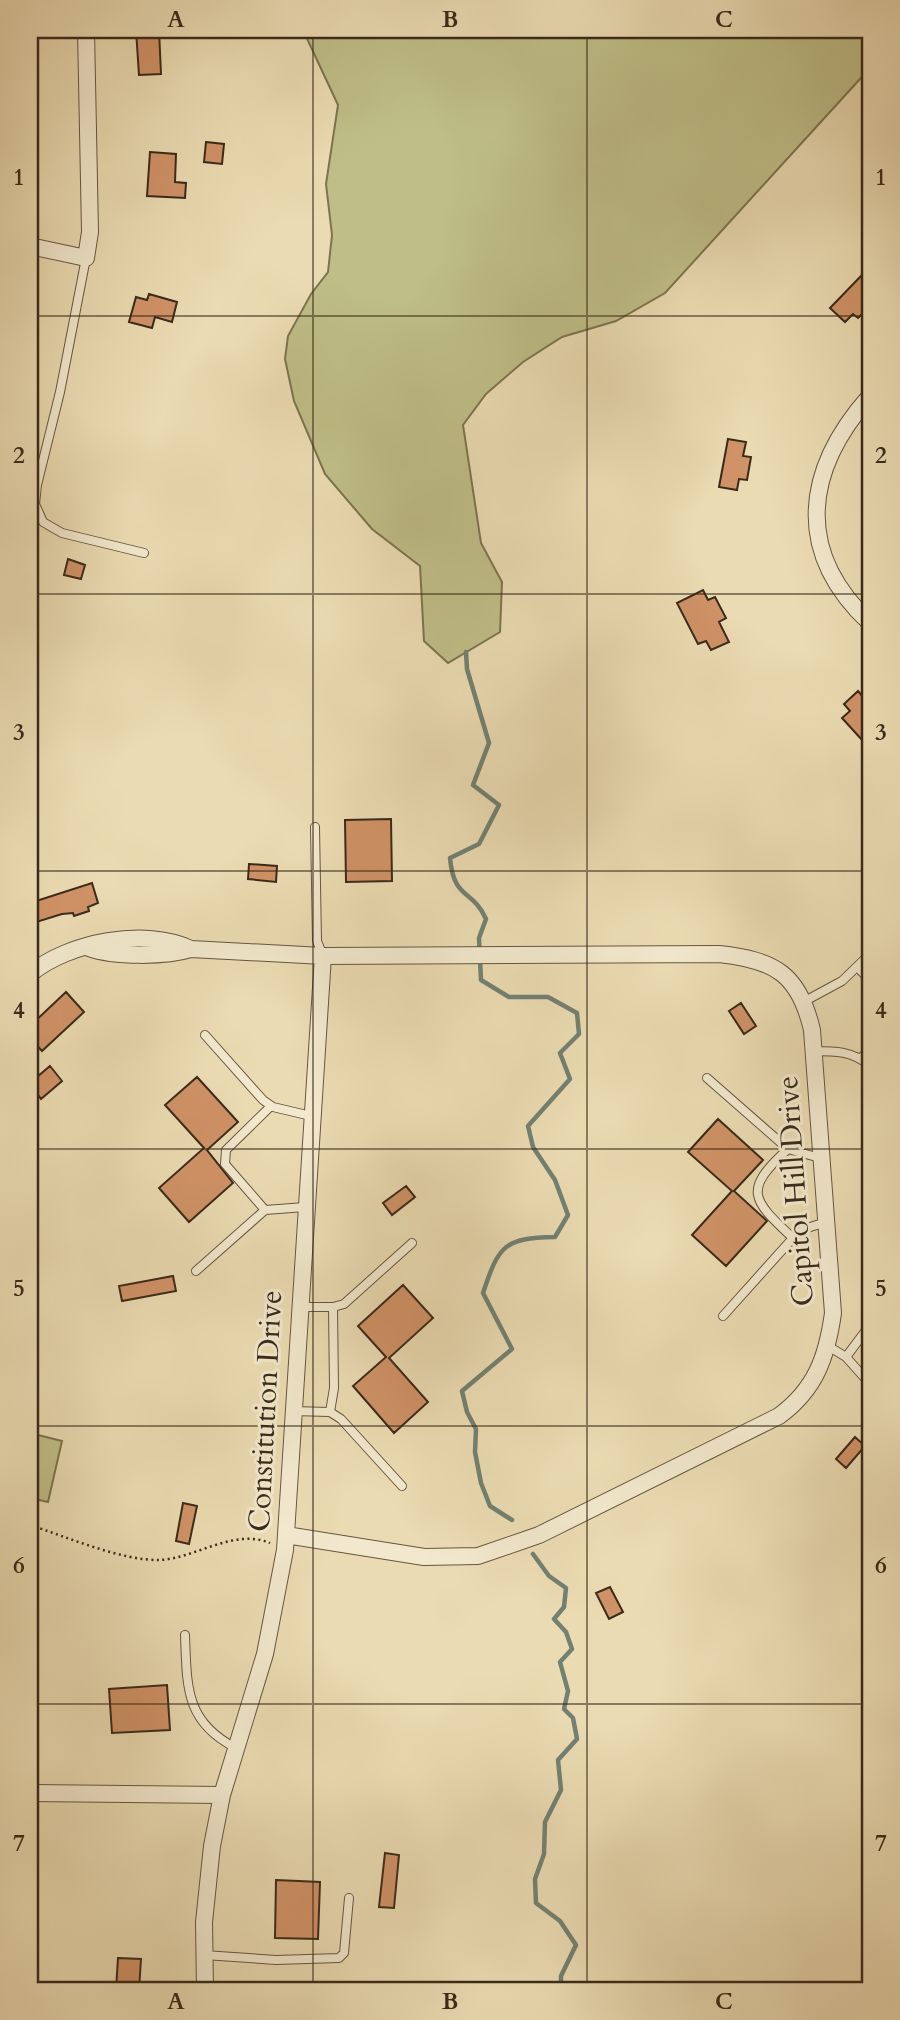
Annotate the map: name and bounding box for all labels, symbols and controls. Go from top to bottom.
text: A [167,4,185,35]
text: B [442,4,458,35]
text: C [715,4,733,35]
text: 1 [13,162,25,193]
text: 1 [875,162,887,193]
text: 2 [13,440,25,471]
text: 2 [875,440,887,471]
text: 3 [13,717,25,748]
text: 3 [875,717,887,748]
text: 4 [13,995,25,1026]
text: 4 [875,995,887,1026]
street label: Capitol Hill Drive [767,1074,824,1308]
text: 5 [13,1273,25,1304]
text: 5 [875,1273,887,1304]
street label: Constitution Drive [239,1289,292,1533]
text: 6 [13,1550,25,1581]
text: 6 [875,1550,887,1581]
text: 7 [13,1828,25,1859]
text: 7 [875,1828,887,1859]
text: A [167,1986,185,2017]
text: B [442,1986,458,2017]
text: C [715,1986,733,2017]

